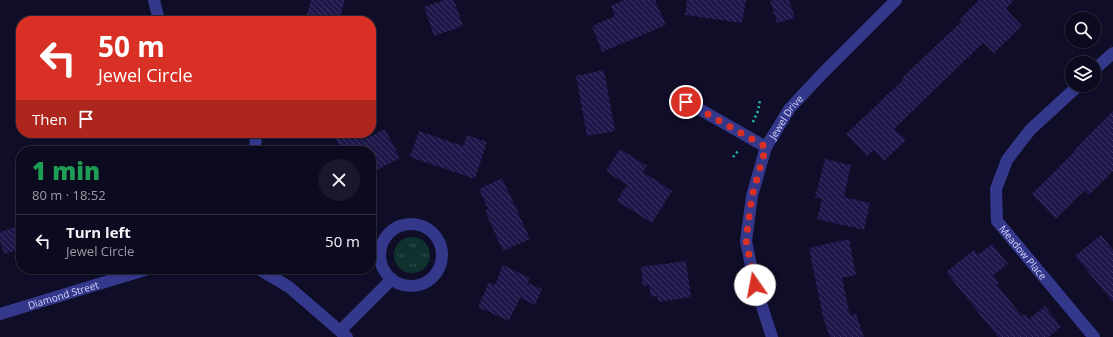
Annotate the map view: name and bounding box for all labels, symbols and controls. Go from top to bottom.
map controls [1065,12,1101,92]
button: search [1065,12,1101,48]
text: 50 m [98,27,165,65]
icon: left [32,32,84,84]
button: layers [1065,56,1101,92]
text: Jewel Circle [98,63,193,87]
pin [669,85,703,119]
icon: arrive [675,91,697,113]
street label: Jewel Drive [765,91,806,143]
icon: arrive [75,108,97,130]
text: Then [32,109,67,129]
text: 1 min [32,154,100,187]
button: close [318,159,360,201]
text: 80 m · 18:52 [32,186,106,204]
text: Turn left [66,222,131,242]
street label: Meadow Place [996,222,1050,283]
icon: left [32,230,54,252]
text: 50 m [325,231,360,251]
text: Jewel Circle [66,242,134,260]
position arrow [734,264,776,306]
street label: Diamond Street [26,277,101,312]

